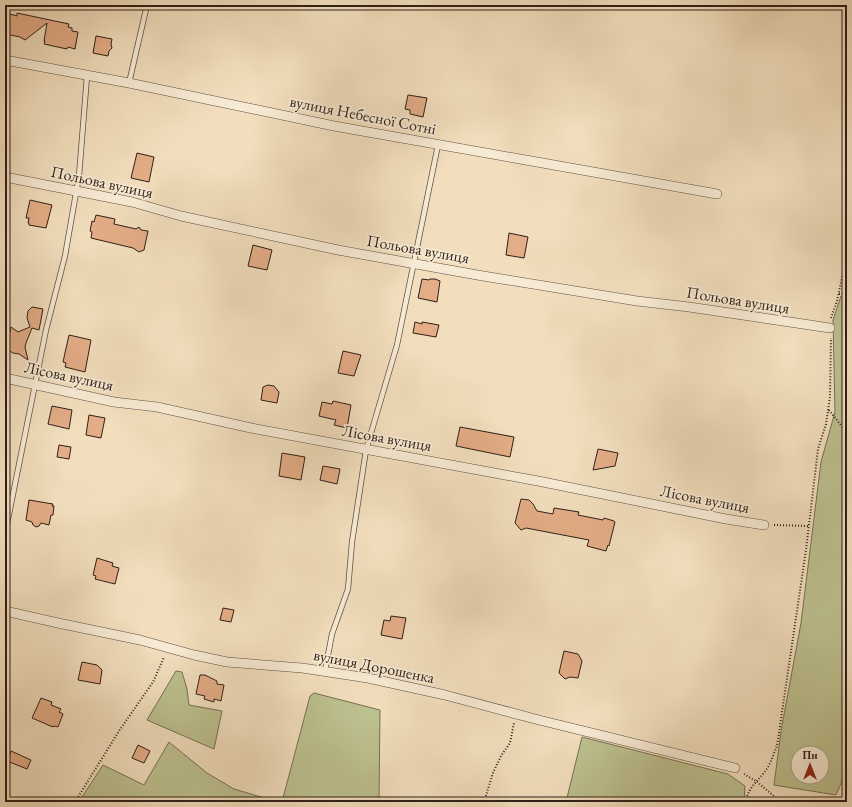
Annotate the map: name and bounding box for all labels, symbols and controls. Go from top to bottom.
street label: вулиця Небесної Сотні [288,91,438,139]
street label: Польова вулиця [49,161,155,203]
street label: Польова вулиця [365,230,471,268]
street label: Польова вулиця [685,282,791,318]
street label: Лісова вулиця [23,356,115,396]
street label: Лісова вулиця [341,420,433,456]
street label: Лісова вулиця [659,480,751,518]
street label: вулиця Дорошенка [312,644,437,688]
north arrow [790,745,830,785]
text: Пн [802,748,818,762]

